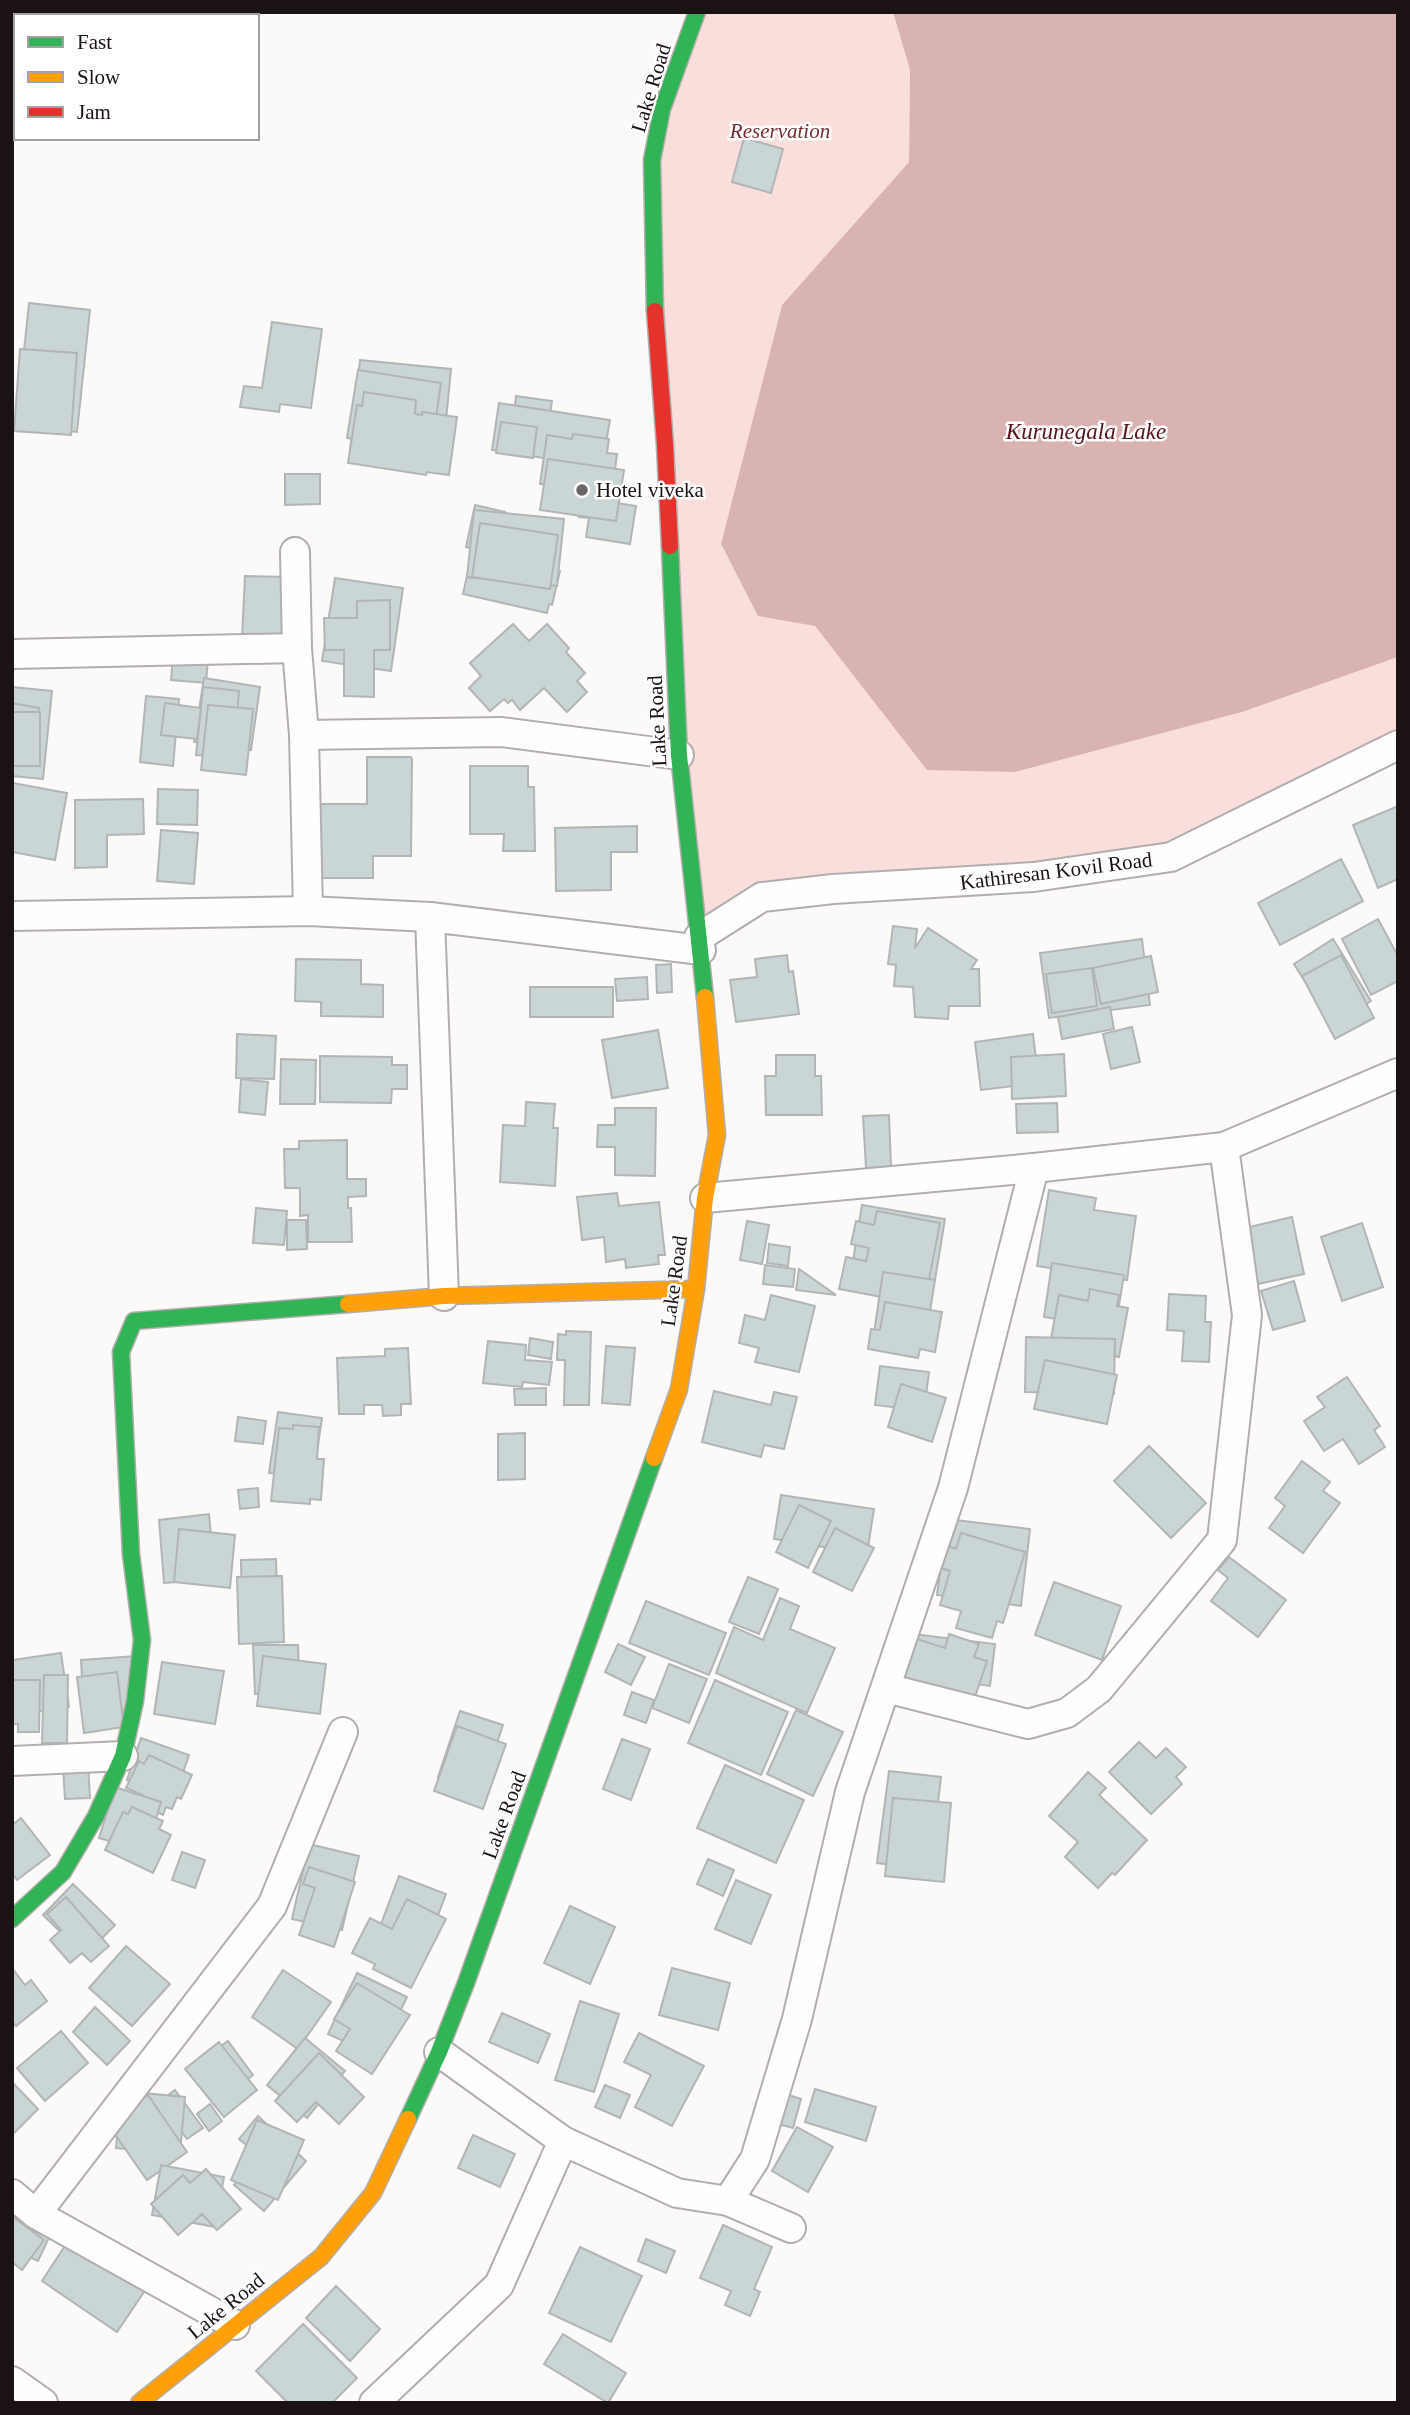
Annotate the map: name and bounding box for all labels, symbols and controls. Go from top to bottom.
legend [14,14,259,140]
text: Fast [77,30,112,54]
street label: Lake Road [626,40,676,135]
text: Slow [77,65,121,89]
text: Jam [77,100,111,124]
park label: Reservation [729,119,830,143]
water label: Kurunegala Lake [1005,419,1166,444]
place label: Hotel viveka [596,478,705,502]
marker: Hotel viveka [574,482,590,498]
street label: Lake Road [643,674,671,767]
street label: Kathiresan Kovil Road [958,847,1154,895]
street label: Lake Road [656,1234,692,1328]
street label: Lake Road [477,1767,531,1862]
street label: Lake Road [183,2268,270,2344]

